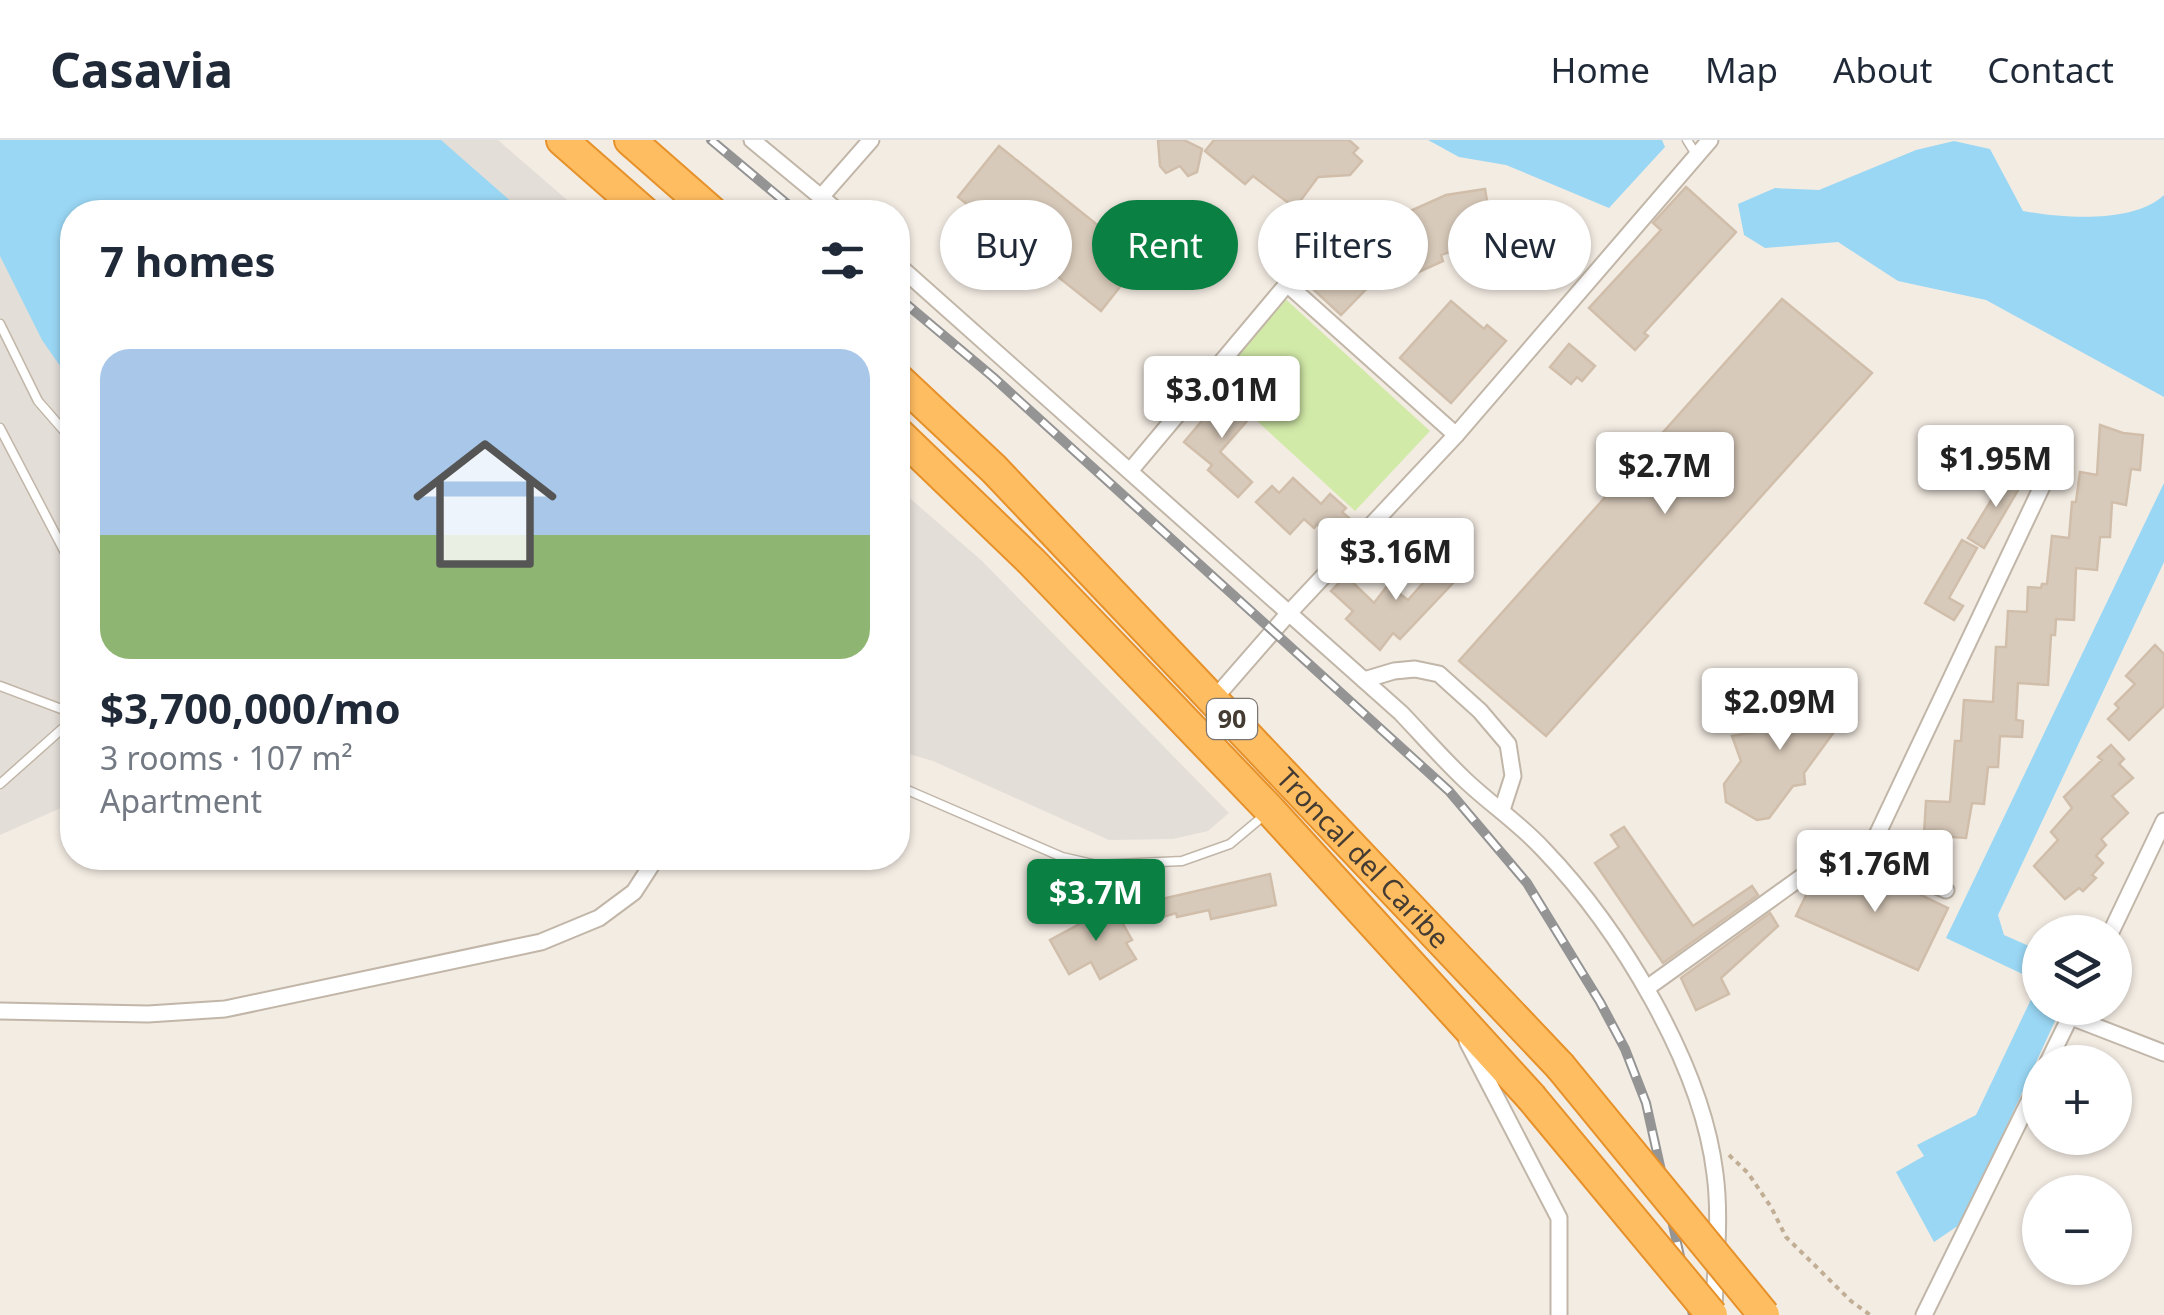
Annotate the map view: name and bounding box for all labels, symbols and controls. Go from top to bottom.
text: Casavia [50,37,233,102]
text: Home [1551,46,1650,93]
text: Map [1705,46,1778,93]
text: About [1833,46,1932,93]
text: Contact [1987,46,2114,93]
chip: Buy [940,200,1072,290]
chip: Rent [1092,200,1238,290]
chip: Filters [1258,200,1428,290]
chip: New [1448,200,1591,290]
text: 7 homes [100,232,276,289]
icon: filters [815,233,870,288]
pin: $3.01M [1141,356,1303,441]
text: $3.01M [1166,367,1278,410]
icon: home [395,414,575,594]
pin: $1.95M [1915,425,2077,510]
pin: $2.7M [1595,432,1735,517]
text: $1.95M [1940,436,2052,479]
text: $2.7M [1618,443,1712,486]
pin: $3.16M [1315,518,1477,603]
text: $3.16M [1340,529,1452,572]
pin: $2.09M [1699,668,1861,753]
text: $3,700,000/mo [100,679,401,736]
text: $2.09M [1724,679,1836,722]
road number: 90 [1207,699,1257,739]
text: 3 rooms · 107 m² [100,736,353,779]
street label: Troncal del Caribe [1269,759,1459,956]
text: Apartment [100,779,262,822]
pin: $1.76M [1794,830,1956,915]
text: $1.76M [1819,841,1931,884]
pin: $3.7M [1026,859,1166,944]
text: $3.7M [1049,870,1143,913]
map controls [2022,915,2132,1285]
button: layers [2022,915,2132,1025]
button: + [2022,1045,2132,1155]
button: − [2022,1175,2132,1285]

